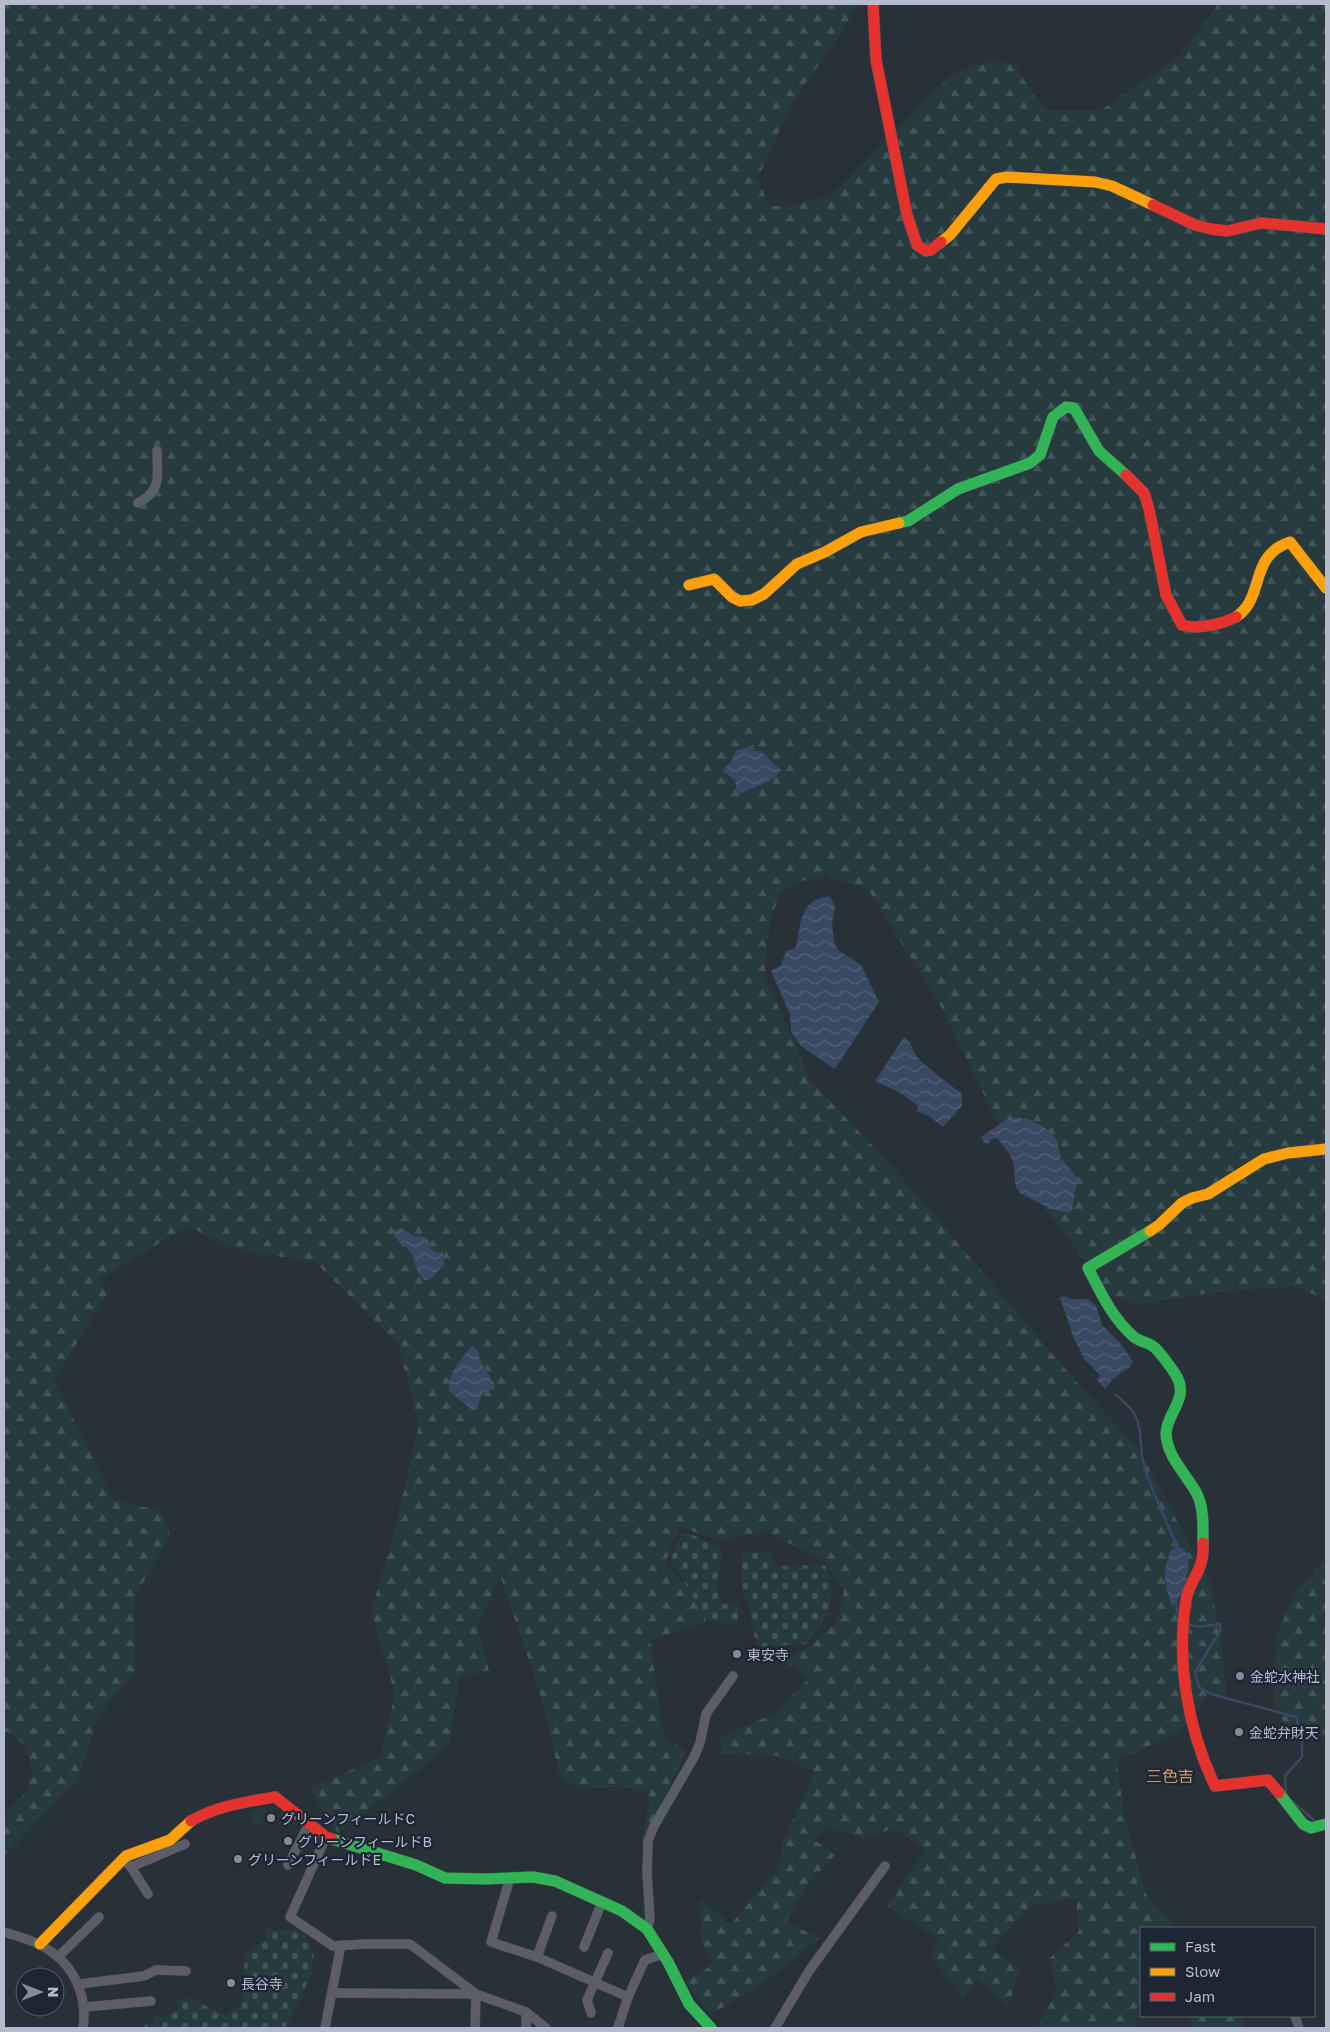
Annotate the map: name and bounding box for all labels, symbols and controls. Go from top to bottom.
place label: 東安寺 [747,1646,789,1663]
marker: 東安寺 [731,1648,743,1660]
place label: 金蛇水神社 [1250,1668,1320,1685]
marker: 金蛇水神社 [1234,1670,1246,1682]
place label: 金蛇弁財天 [1249,1724,1319,1741]
marker: 金蛇弁財天 [1233,1726,1245,1738]
district label: 三色吉 [1146,1766,1194,1786]
place label: グリーンフィールドC [281,1810,415,1827]
marker: グリーンフィールドC [265,1812,277,1824]
place label: グリーンフィールドB [298,1833,432,1850]
marker: グリーンフィールドB [282,1835,294,1847]
place label: グリーンフィールドE [248,1851,381,1868]
marker: グリーンフィールドE [232,1853,244,1865]
legend [1140,1927,1315,2017]
text: Fast [1185,1937,1216,1955]
text: Slow [1185,1962,1220,1980]
north arrow [15,1967,65,2017]
place label: 長谷寺 [241,1975,283,1992]
marker: 長谷寺 [225,1977,237,1989]
text: N [45,1987,62,1997]
text: Jam [1185,1987,1215,2005]

